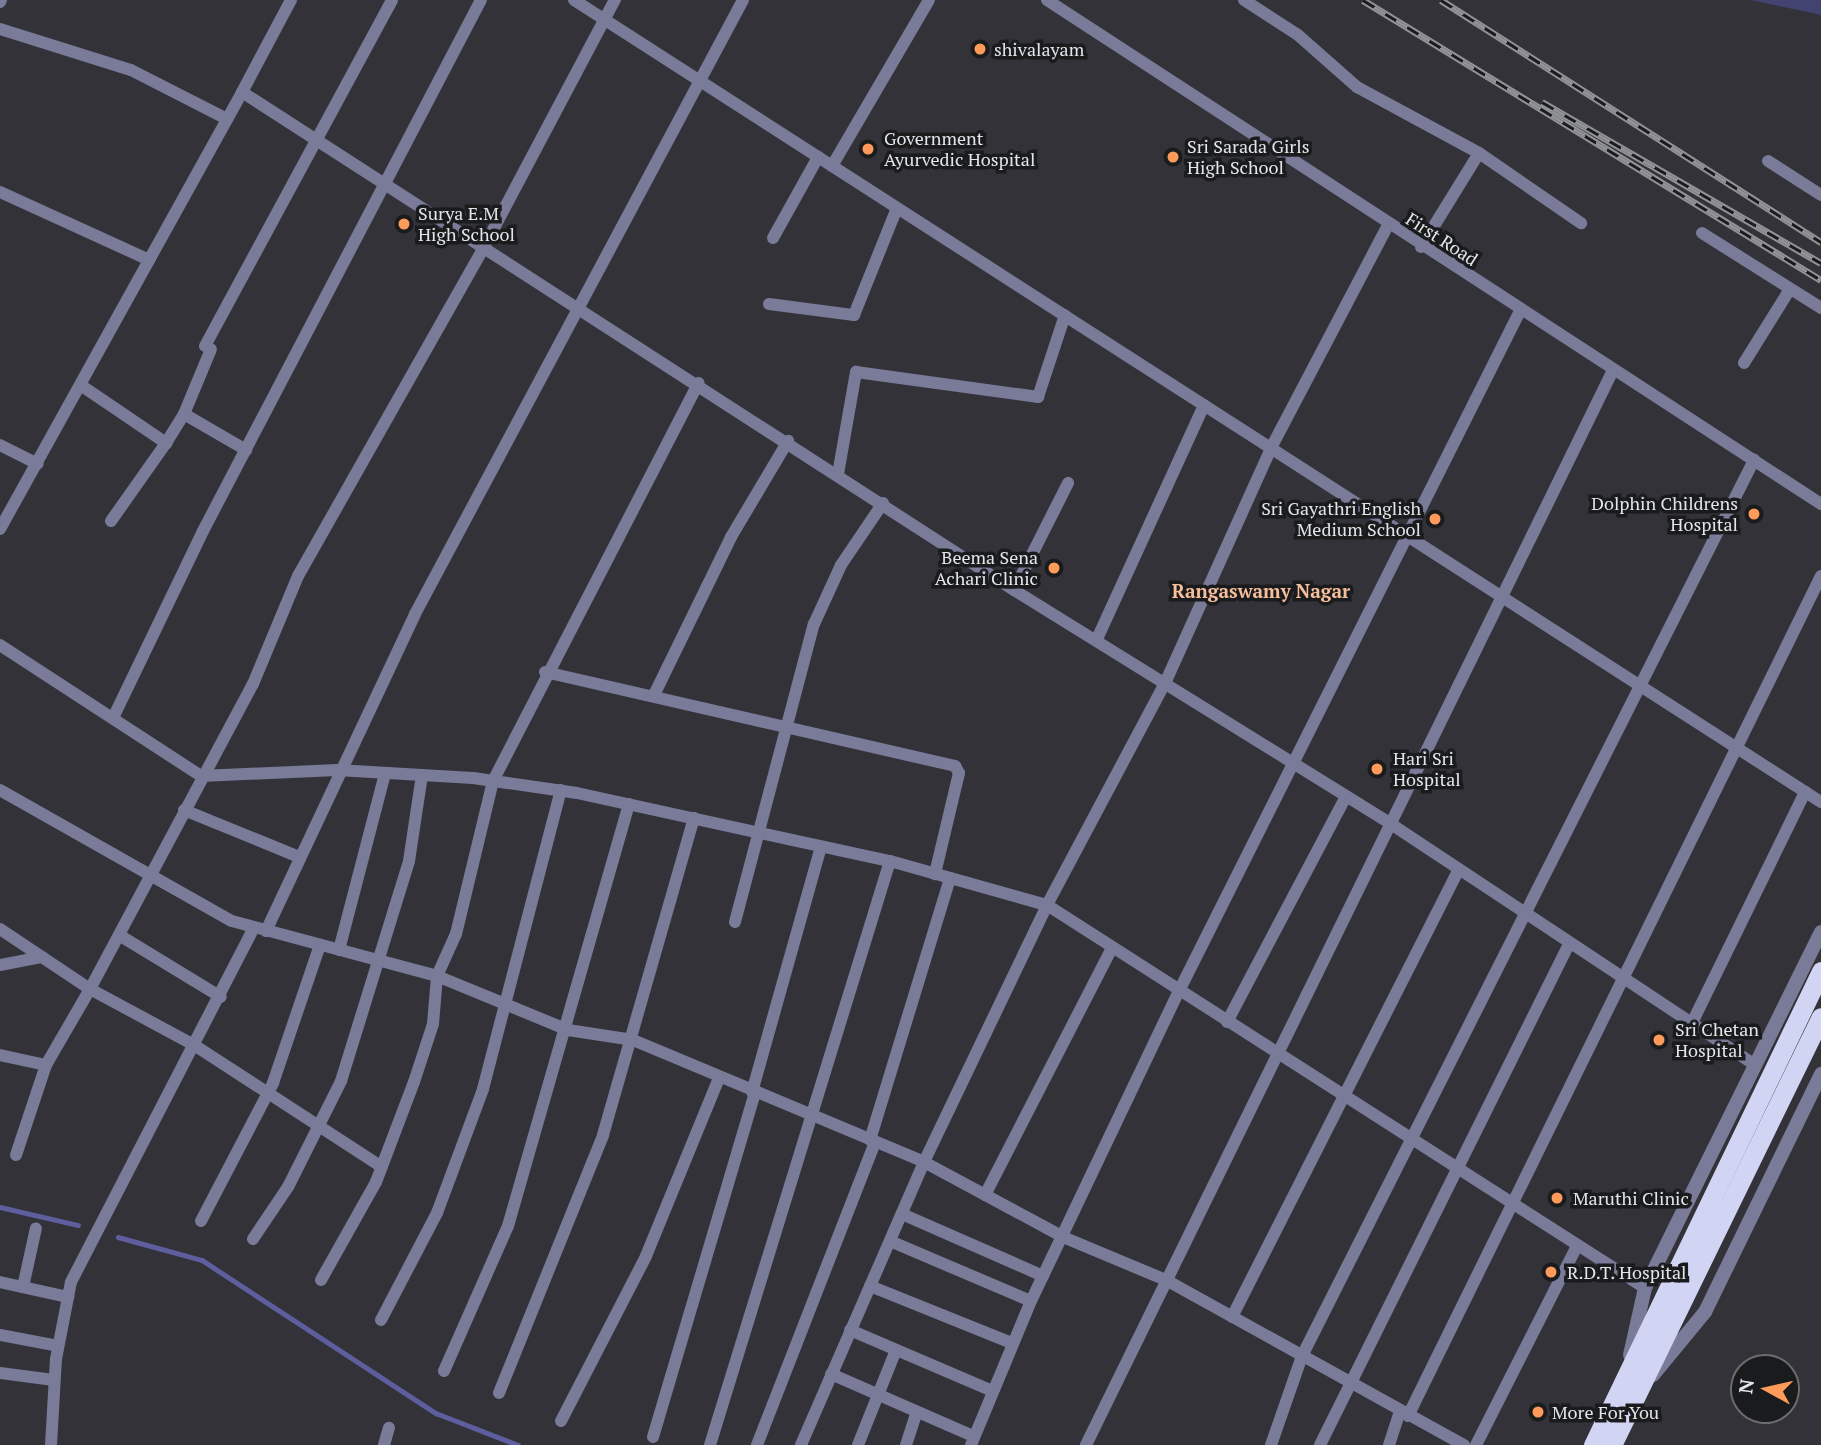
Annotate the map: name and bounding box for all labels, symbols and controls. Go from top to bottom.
place label: shivalayam [994,38,1084,60]
marker: shivalayam [972,41,988,57]
place label: Government Ayurvedic Hospital [884,128,1035,170]
place label: Sri Sarada Girls High School [1187,136,1309,178]
marker: Government Ayurvedic Hospital [858,139,878,159]
marker: Sri Sarada Girls High School [1165,149,1181,165]
place label: Surya E.M High School [418,203,515,246]
street label: First Road [1402,208,1482,270]
marker: Surya E.M High School [396,216,412,232]
place label: Dolphin Childrens Hospital [1591,493,1738,536]
place label: Sri Gayathri English Medium School [1261,498,1421,540]
marker: Dolphin Childrens Hospital [1744,504,1764,524]
marker: Sri Gayathri English Medium School [1427,511,1443,527]
place label: Beema Sena Achari Clinic [935,547,1038,590]
marker: Beema Sena Achari Clinic [1044,558,1064,578]
district label: Rangaswamy Nagar [1172,580,1350,602]
place label: Hari Sri Hospital [1393,748,1461,790]
marker: Hari Sri Hospital [1367,759,1387,779]
place label: Sri Chetan Hospital [1675,1019,1759,1062]
marker: Sri Chetan Hospital [1649,1030,1669,1050]
place label: Maruthi Clinic [1573,1187,1689,1209]
marker: Maruthi Clinic [1547,1188,1567,1208]
place label: R.D.T. Hospital [1567,1261,1687,1283]
marker: R.D.T. Hospital [1541,1262,1561,1282]
north arrow [1730,1354,1800,1424]
text: N [1732,1377,1759,1395]
place label: More For You [1552,1401,1659,1423]
marker: More For You [1530,1404,1546,1420]

